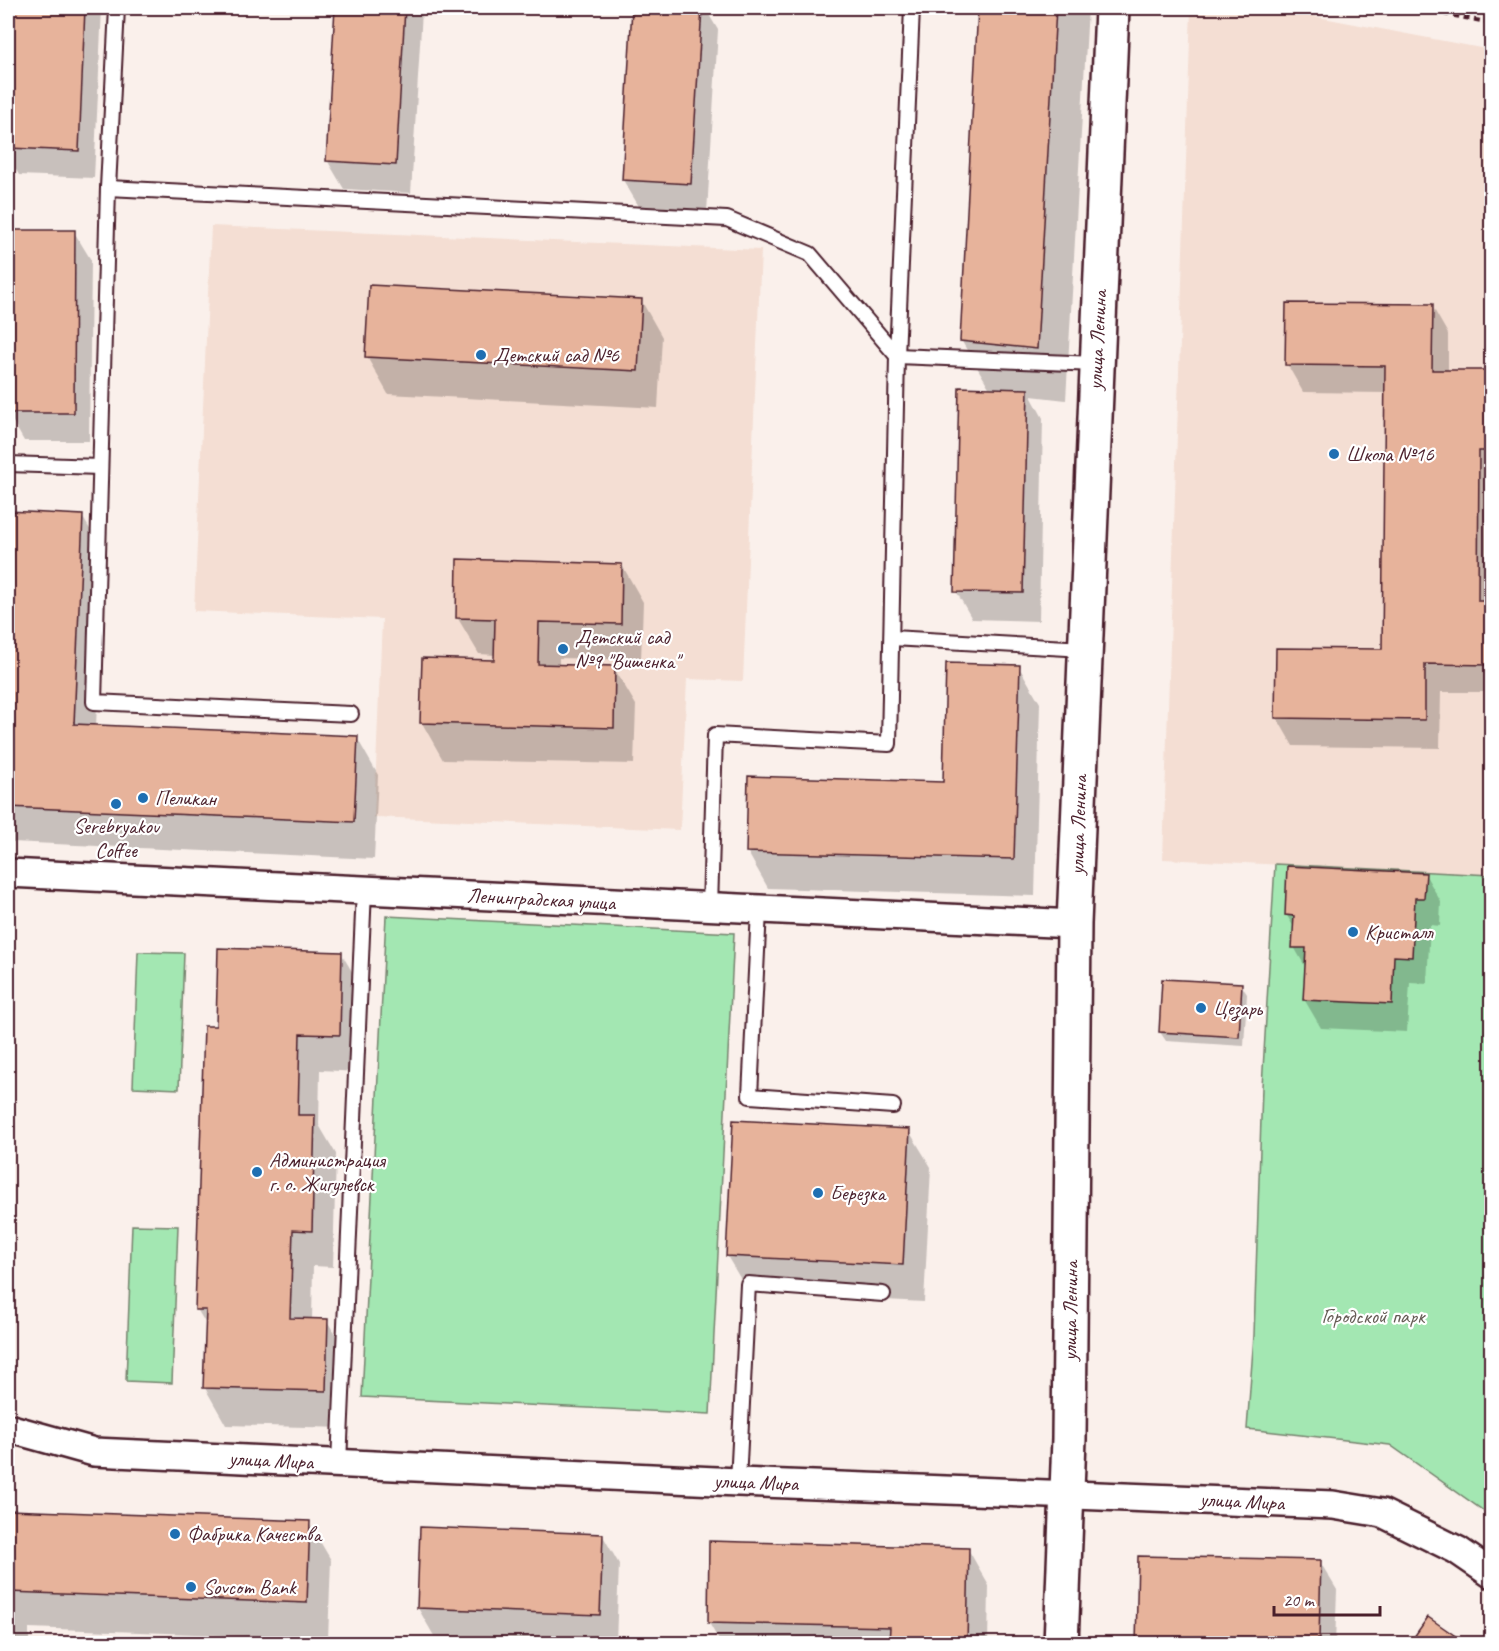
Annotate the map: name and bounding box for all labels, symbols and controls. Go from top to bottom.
street label: улица Ленина [1081,287,1113,393]
place label: Детский сад №6 [493,342,620,368]
marker: Детский сад №6 [474,348,488,362]
place label: Школа №16 [1346,441,1434,467]
marker: Школа №16 [1327,447,1341,461]
place label: Детский сад №9 "Вишенка" [575,624,683,674]
marker: Детский сад №9 "Вишенка" [556,642,570,656]
street label: улица Ленина [1063,772,1093,877]
place label: Пеликан [155,785,217,811]
marker: Пеликан [136,791,150,805]
marker: Serebryakov Coffee [109,797,123,811]
place label: Serebryakov Coffee [73,813,161,863]
street label: Ленинградская улица [466,882,617,916]
place label: Кристалл [1365,919,1434,945]
marker: Кристалл [1346,925,1360,939]
place label: Цезарь [1213,995,1264,1022]
marker: Цезарь [1194,1001,1208,1015]
place label: Администрация г. о. Жигулевск [269,1147,386,1197]
marker: Администрация г. о. Жигулевск [250,1165,264,1179]
place label: Березка [830,1180,887,1206]
marker: Березка [811,1186,825,1200]
street label: улица Ленина [1056,1258,1084,1363]
park label: Городской парк [1321,1303,1426,1329]
street label: улица Мира [226,1445,315,1475]
street label: улица Мира [711,1467,800,1497]
street label: улица Мира [1197,1486,1286,1516]
place label: Фабрика Качества [187,1521,324,1547]
marker: Фабрика Качества [168,1527,182,1541]
place label: Sovcom Bank [203,1574,297,1600]
scale bar [1274,1579,1380,1617]
marker: Sovcom Bank [184,1580,198,1594]
text: 20 m [1283,1589,1316,1611]

